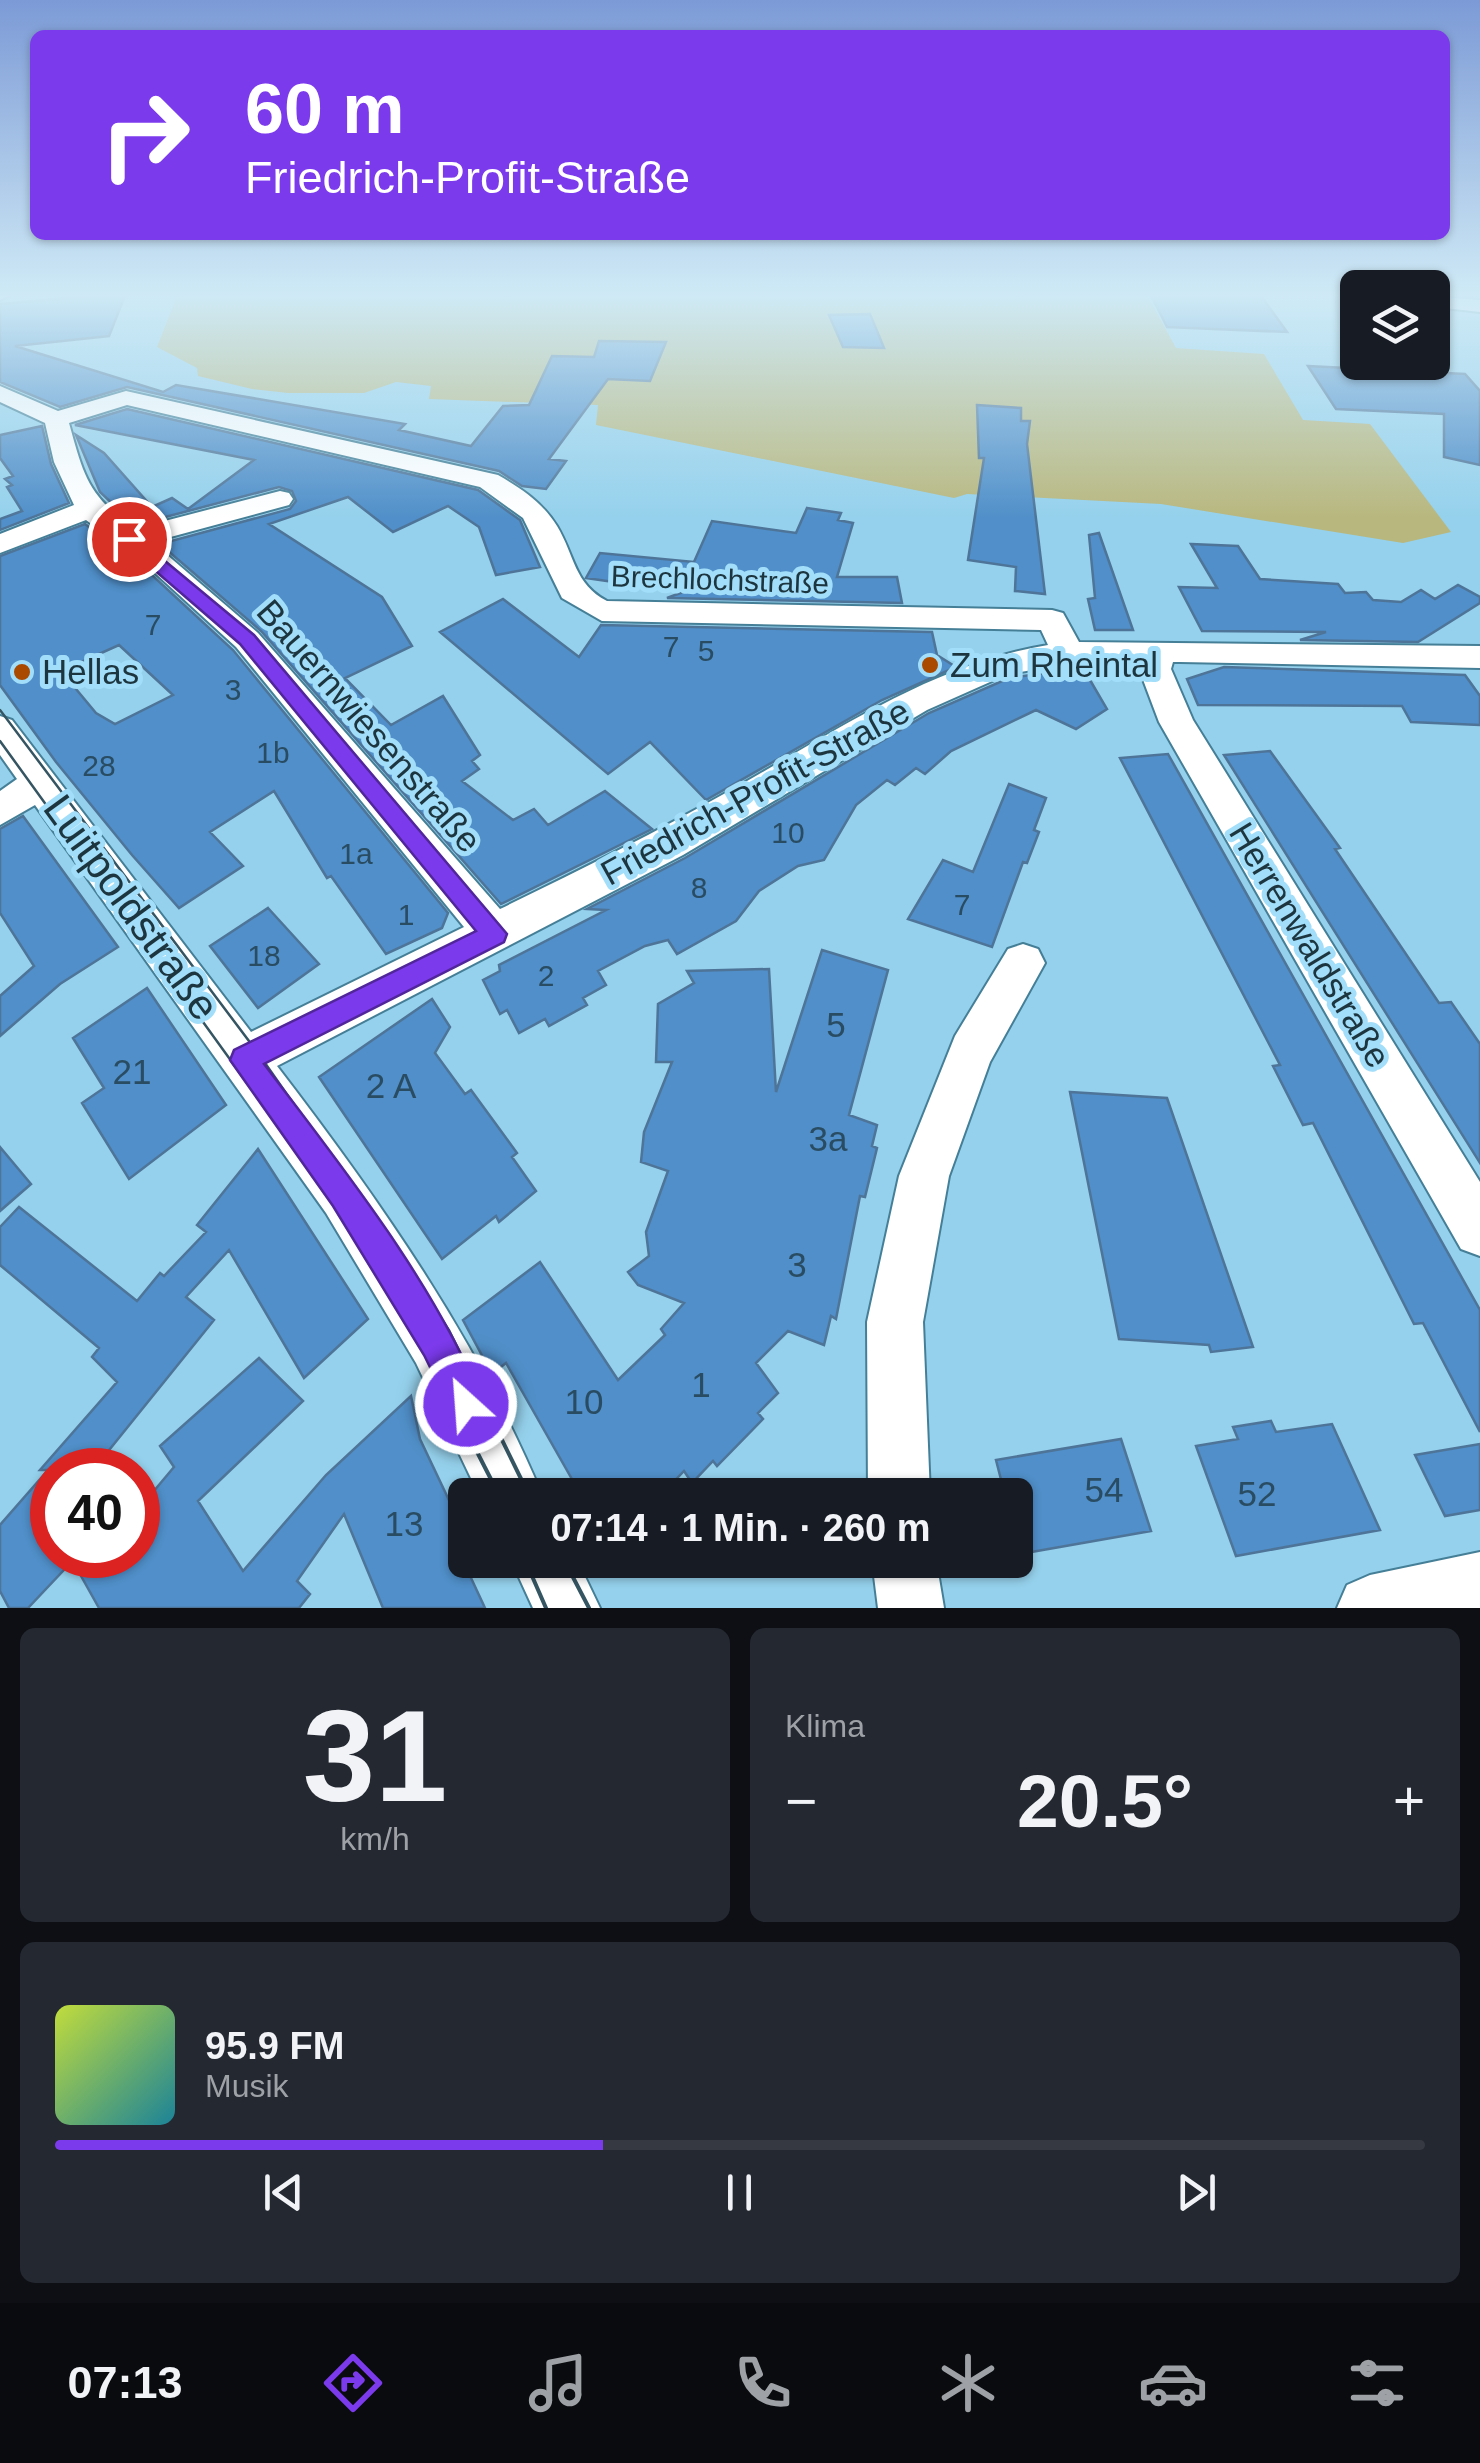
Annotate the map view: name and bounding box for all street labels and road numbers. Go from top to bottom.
street label: Brechlochstraße [610,559,830,600]
street label: Bauernwiesenstraße [249,592,489,860]
street label: Friedrich-Profit-Straße [594,691,916,893]
street label: Luitpoldstraße [34,786,229,1029]
street label: Herrenwaldstraße [1222,815,1399,1074]

